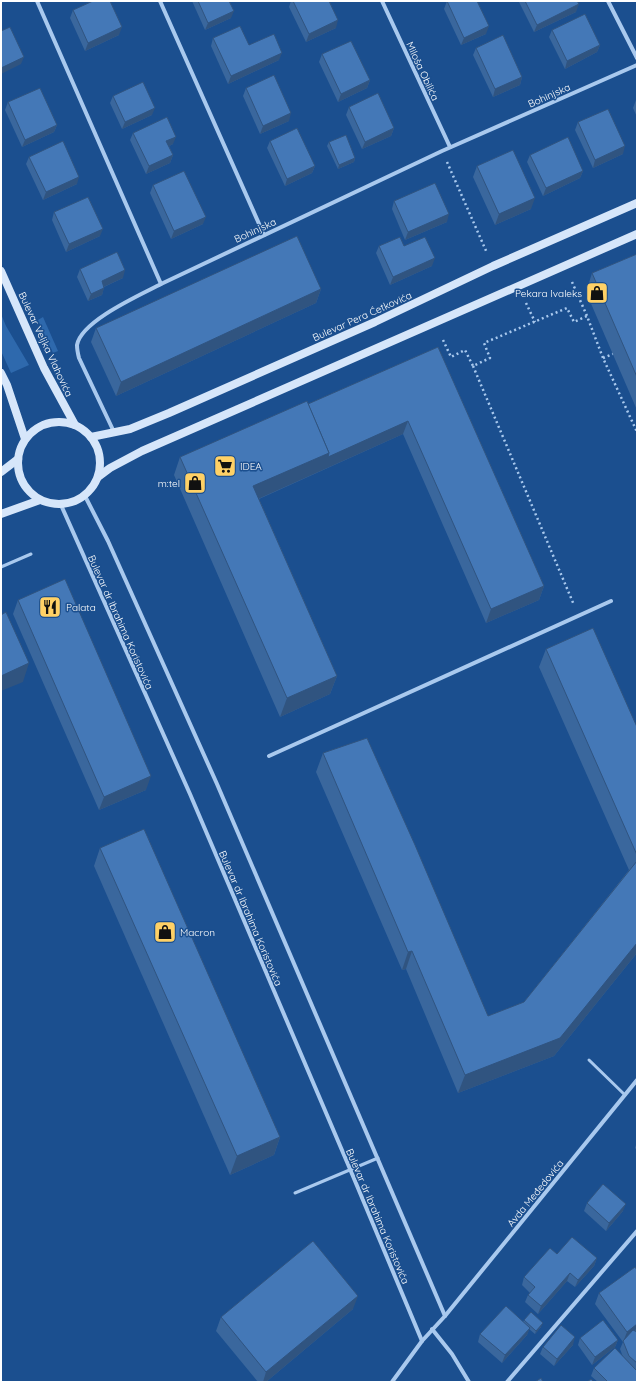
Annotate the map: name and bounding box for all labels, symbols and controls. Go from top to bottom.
street label: Miloša Obilića [403,40,442,103]
street label: Bohinjska [526,80,572,111]
street label: Bohinjska [232,215,278,246]
shop icon: Pekara Ivaleks [584,280,610,306]
place label: Pekara Ivaleks [515,287,582,300]
street label: Bulevar Pera Ćetkovića [311,289,414,344]
street label: Bulevar Veljka Vlahovića [16,290,76,399]
supermarket icon: IDEA [212,453,238,479]
place label: IDEA [240,460,262,473]
shop icon: m:tel [182,470,208,496]
place label: m:tel [158,477,180,490]
street label: Bulevar dr Ibrahima Koristovića [85,553,156,691]
restaurant icon: Palata [37,594,63,620]
place label: Palata [66,601,96,614]
street label: Bulevar dr Ibrahima Koristovića [216,849,285,988]
shop icon: Macron [152,919,178,945]
place label: Macron [180,926,215,939]
street label: Bulevar dr Ibrahima Koristovića [343,1147,412,1286]
street label: Avda Međedovića [504,1157,566,1230]

